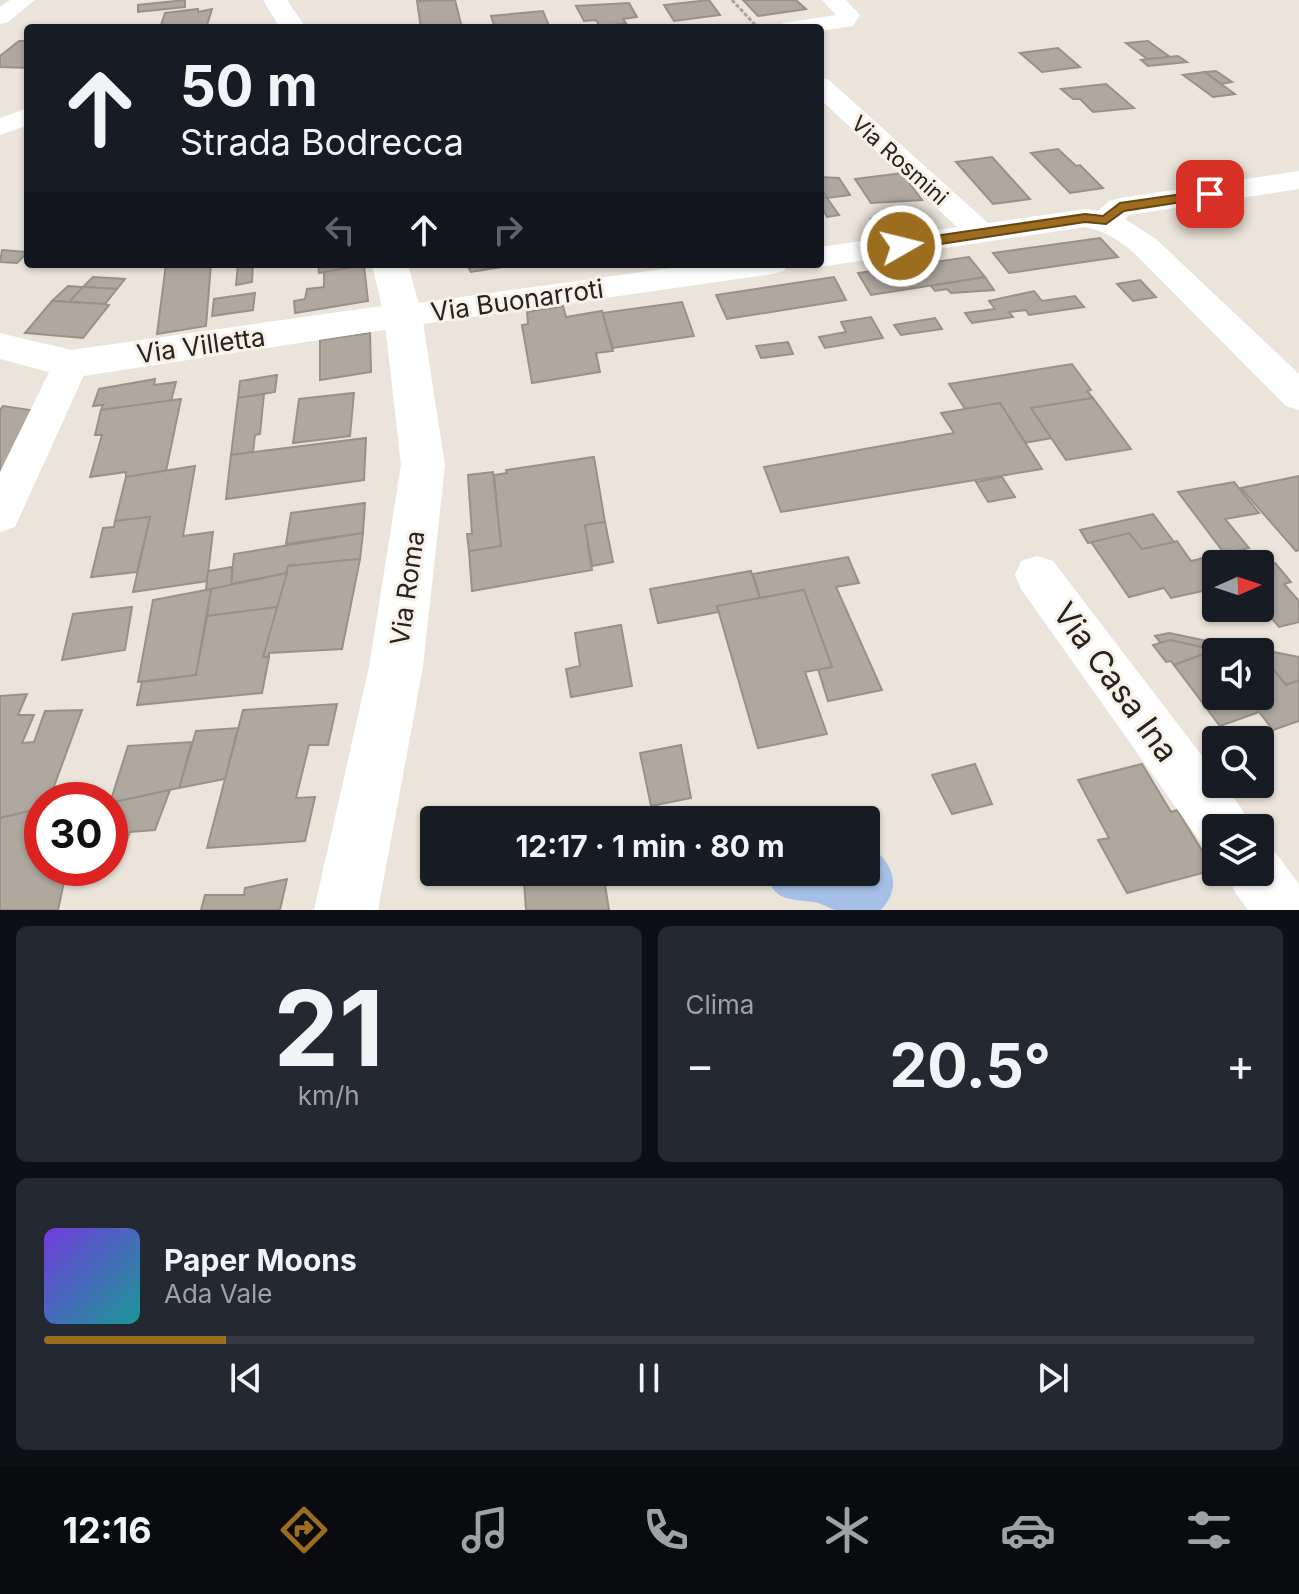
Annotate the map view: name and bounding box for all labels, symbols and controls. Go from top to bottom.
text: 50 m [180,52,318,120]
icon: ahead [48,56,152,160]
street label: Via Rosmini [846,110,954,210]
text: Strada Bodrecca [180,120,464,164]
pin [1176,160,1244,228]
icon: arrive [1188,172,1232,216]
position arrow [859,204,943,288]
icon: left [318,208,362,252]
icon: ahead [402,208,446,252]
icon: right [486,208,530,252]
street label: Via Buonarroti [429,273,605,327]
street label: Via Villetta [135,321,267,369]
street label: Via Roma [384,529,430,647]
north arrow [1202,550,1274,622]
map controls [1202,550,1274,886]
street label: Via Casa Ina [1045,595,1187,769]
button: sound [1202,638,1274,710]
button: search [1202,726,1274,798]
speed limit sign: 30 [24,782,128,886]
button: layers [1202,814,1274,886]
text: 12:17 · 1 min · 80 m [515,828,785,864]
text: 21 [274,965,384,1091]
text: Clima [686,989,754,1020]
text: 20.5° [889,1029,1051,1101]
text: − [686,1038,715,1092]
text: + [1226,1038,1255,1092]
text: km/h [298,1080,360,1111]
text: Paper Moons [164,1242,357,1278]
text: Ada Vale [164,1278,272,1309]
icon: previous [224,1356,268,1400]
icon: pause [627,1356,671,1400]
icon: next [1031,1356,1075,1400]
icon: directions [276,1502,332,1558]
icon: music [457,1502,513,1558]
icon: phone [638,1502,694,1558]
icon: climate [819,1502,875,1558]
icon: car [1000,1502,1056,1558]
icon: filters [1181,1502,1237,1558]
text: 12:16 [62,1508,152,1552]

